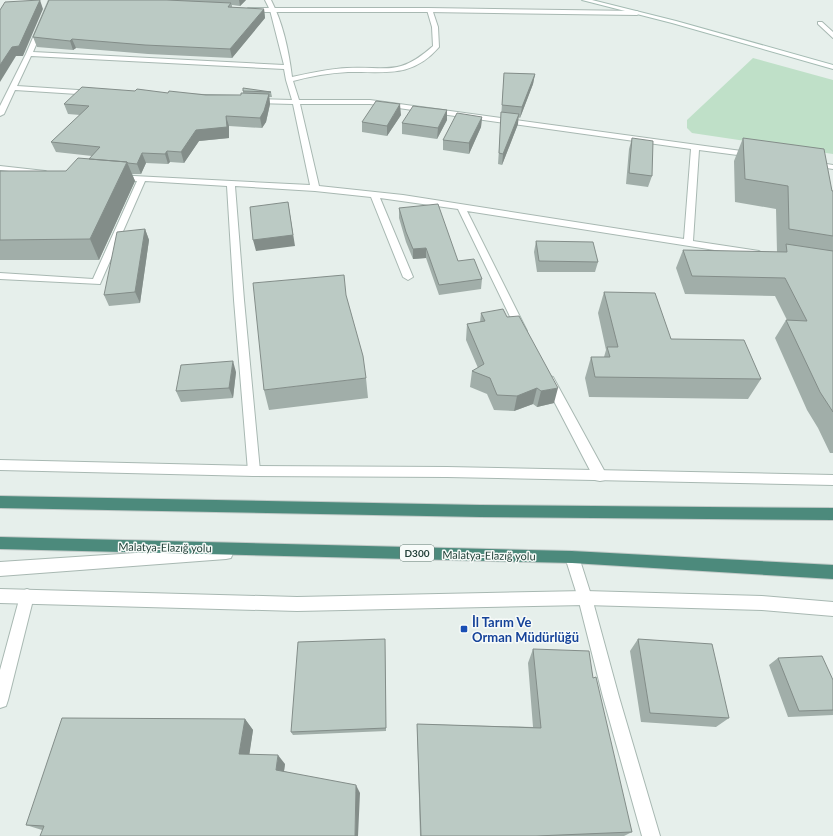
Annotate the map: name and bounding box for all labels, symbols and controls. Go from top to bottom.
street label: Malatya-Elazığ yolu [118,540,212,554]
road number: D300 [400,545,434,561]
street label: Malatya-Elazığ yolu [442,548,536,562]
place label: İl Tarım Ve Orman Müdürlüğü [472,614,579,645]
marker: İl Tarım Ve Orman Müdürlüğü [459,624,469,634]

